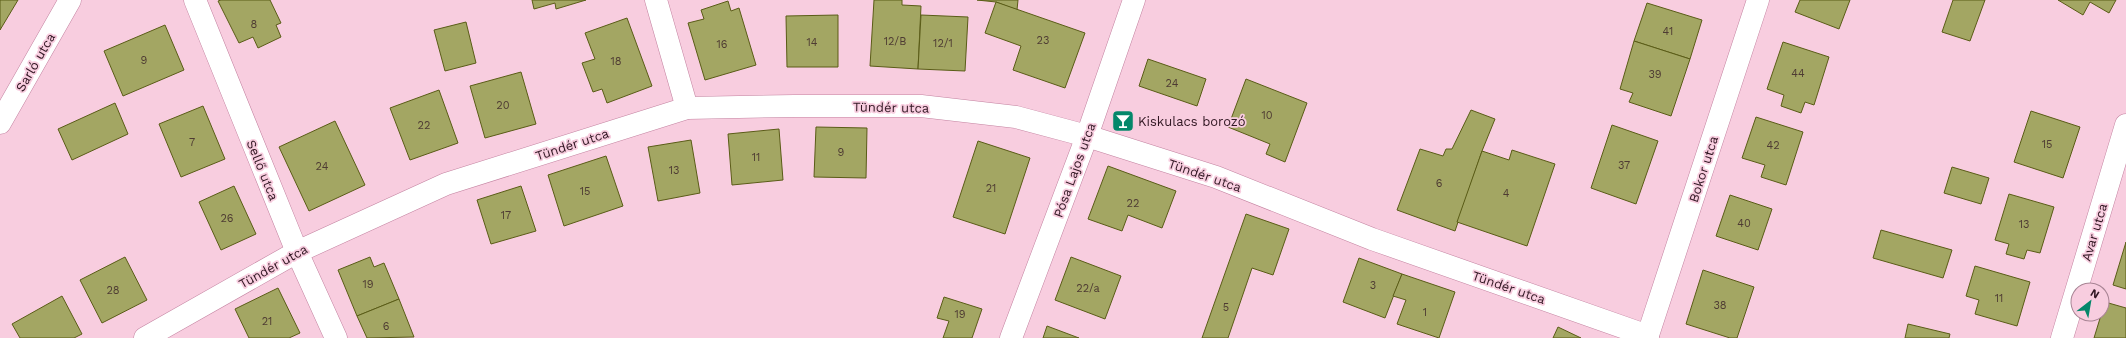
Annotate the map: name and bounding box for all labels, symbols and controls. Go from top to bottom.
house number: 8 [251,18,258,31]
house number: 41 [1663,25,1673,38]
street label: Sarló utca [13,30,59,94]
house number: 23 [1037,34,1049,47]
house number: 12/B [884,35,906,48]
house number: 14 [806,36,818,49]
house number: 12/1 [933,37,953,50]
house number: 16 [717,38,728,51]
house number: 9 [141,54,148,67]
house number: 18 [610,55,622,68]
house number: 44 [1791,67,1805,80]
house number: 39 [1648,68,1662,81]
house number: 24 [1166,77,1179,90]
house number: 20 [496,99,510,112]
street label: Tündér utca [853,99,930,116]
bar icon: Kiskulacs borozó [1110,108,1136,134]
house number: 10 [1261,109,1273,122]
place label: Kiskulacs borozó [1138,114,1246,129]
house number: 22 [418,119,430,132]
street label: Pósa Lajos utca [1050,120,1099,220]
street label: Tündér utca [534,125,611,163]
street label: Bokor utca [1686,134,1721,204]
house number: 7 [189,136,195,149]
street label: Sellő utca [244,138,282,203]
house number: 15 [2042,138,2052,151]
house number: 42 [1766,139,1780,152]
house number: 9 [838,146,845,159]
house number: 11 [752,151,760,164]
street label: Tündér utca [1166,156,1244,195]
house number: 37 [1618,159,1630,172]
house number: 24 [316,160,329,173]
house number: 13 [669,164,679,177]
house number: 6 [1436,177,1443,190]
house number: 21 [986,182,996,195]
house number: 15 [580,185,590,198]
house number: 4 [1503,187,1510,200]
house number: 22 [1127,197,1139,210]
street label: Avar utca [2079,201,2111,263]
house number: 17 [501,209,511,222]
house number: 26 [220,212,234,225]
house number: 40 [1737,217,1751,230]
house number: 13 [2019,218,2029,231]
street label: Tündér utca [236,241,311,291]
street label: Tündér utca [1470,268,1548,307]
house number: 19 [362,278,374,291]
house number: 3 [1370,279,1376,292]
house number: 22/a [1076,282,1100,295]
north arrow [2070,282,2110,322]
house number: 28 [106,284,120,297]
text: N [2088,286,2102,302]
house number: 11 [1995,292,2003,305]
house number: 38 [1713,299,1727,312]
house number: 5 [1223,301,1229,314]
house number: 1 [1423,306,1427,319]
house number: 19 [954,308,966,321]
house number: 21 [262,315,272,328]
house number: 6 [383,320,390,333]

